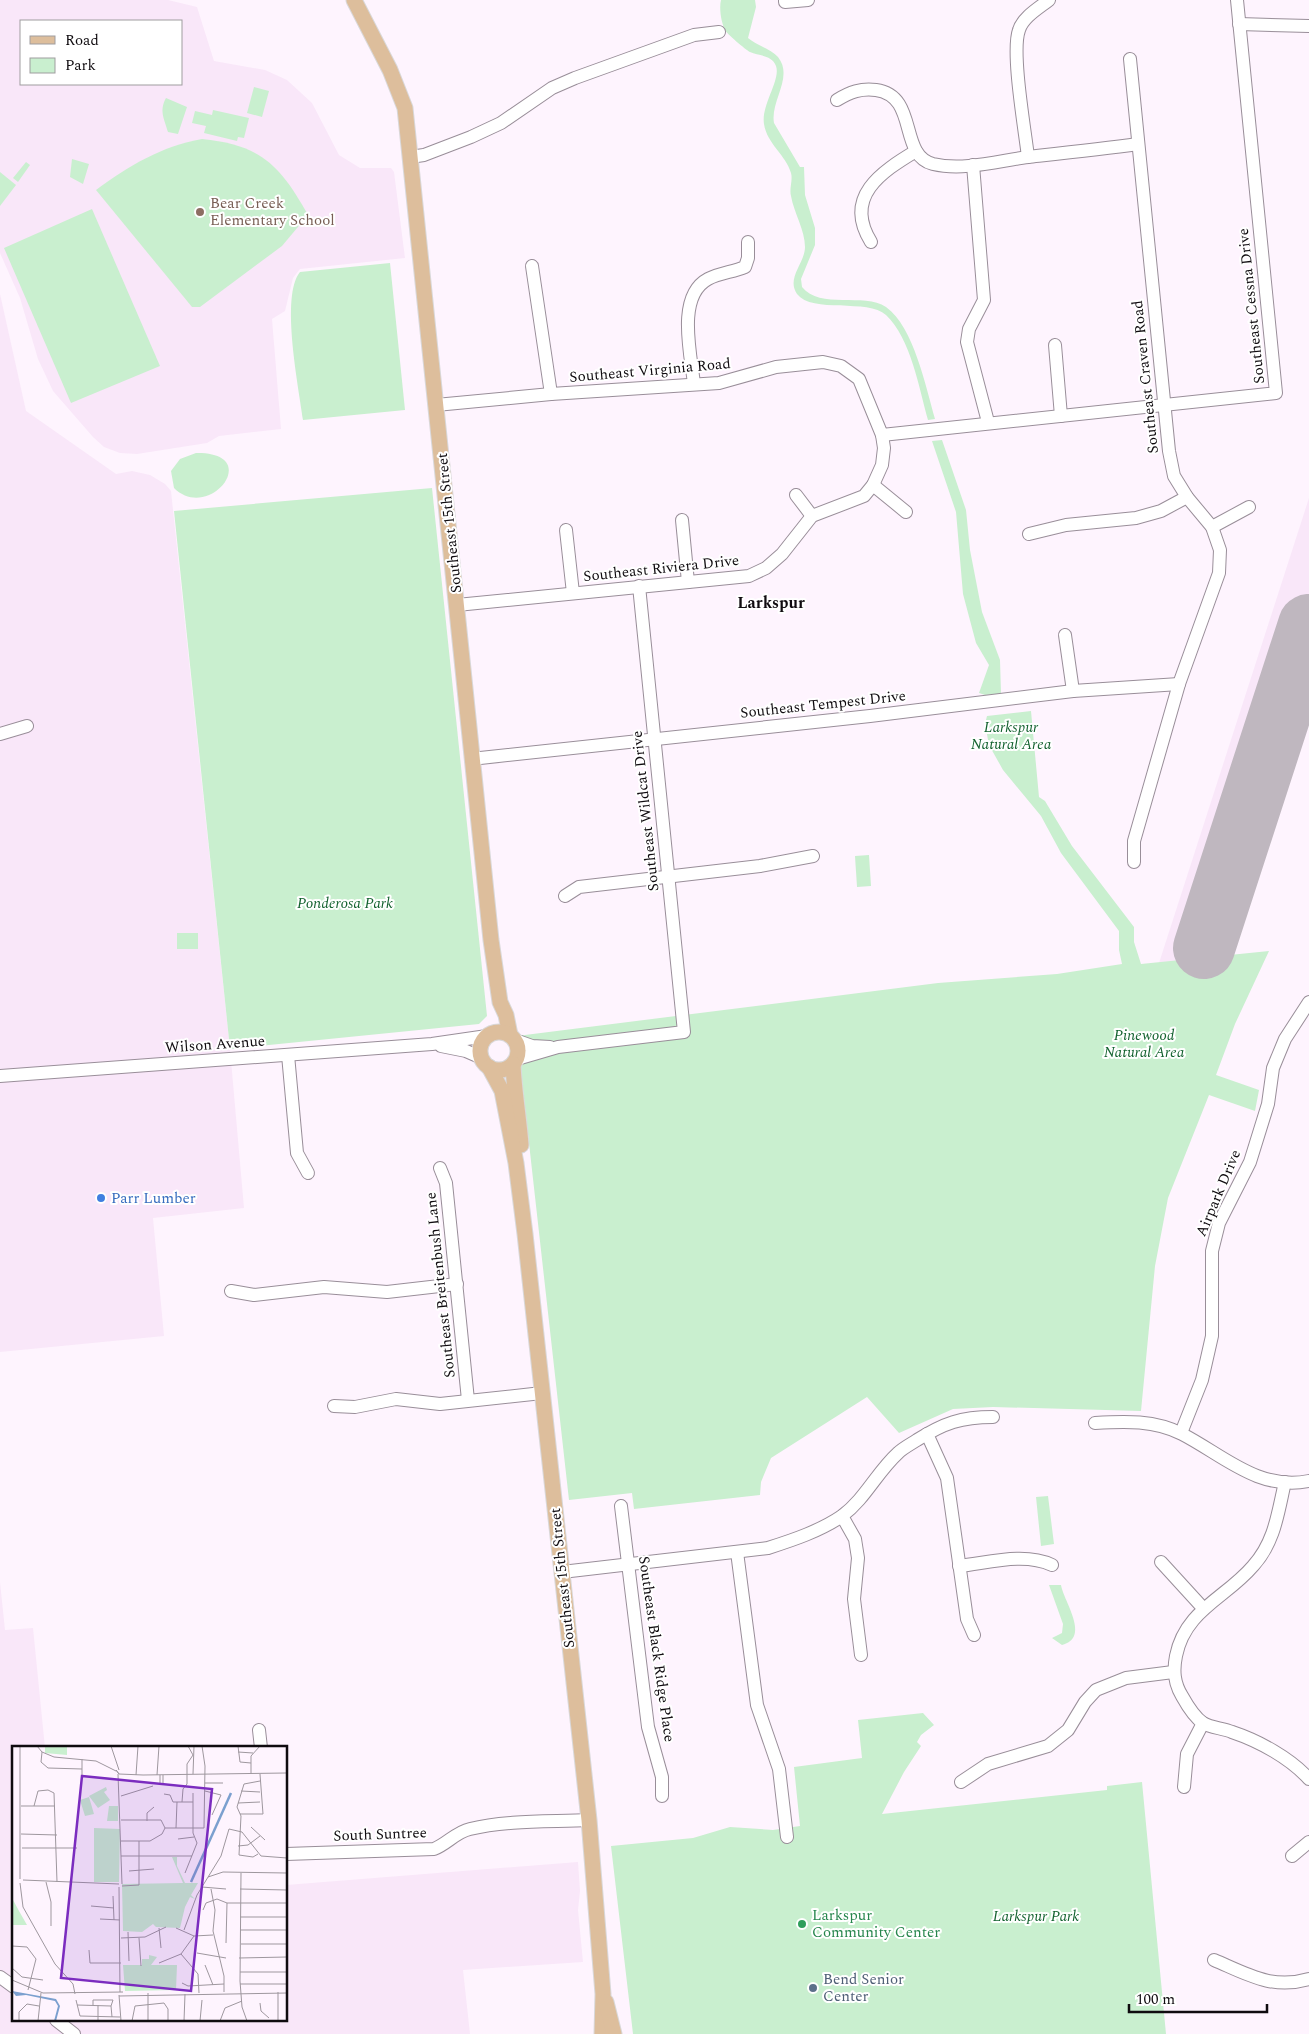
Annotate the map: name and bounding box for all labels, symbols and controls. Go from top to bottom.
legend [20,20,182,85]
text: Road [65,29,99,52]
text: Park [65,54,96,77]
place label: Bear Creek Elementary School [210,192,335,232]
marker: Bear Creek Elementary School [194,206,206,218]
street label: Southeast Cessna Drive [1232,227,1271,385]
street label: Southeast Craven Road [1126,299,1165,455]
street label: Southeast Virginia Road [568,352,732,389]
street label: Southeast 15th Street [431,452,468,594]
street label: Southeast Riviera Drive [582,549,740,588]
district label: Larkspur [737,591,805,615]
street label: Southeast Tempest Drive [739,684,907,725]
park label: Larkspur Natural Area [971,716,1052,756]
street label: Southeast Wildcat Drive [626,730,665,892]
park label: Ponderosa Park [297,892,393,915]
park label: Pinewood Natural Area [1104,1024,1185,1064]
street label: Wilson Avenue [164,1030,266,1059]
street label: Airpark Drive [1190,1146,1247,1240]
place label: Parr Lumber [111,1187,196,1210]
street label: Southeast Breitenbush Lane [419,1191,462,1379]
marker: Parr Lumber [95,1192,107,1204]
street label: Southeast 15th Street [544,1507,581,1649]
street label: Southeast Black Ridge Place [632,1555,681,1743]
inset map [12,1746,288,2022]
street label: South Suntree [333,1821,427,1848]
place label: Larkspur Community Center [812,1904,940,1944]
park label: Larkspur Park [993,1905,1079,1928]
marker: Larkspur Community Center [796,1918,808,1930]
place label: Bend Senior Center [823,1968,904,2008]
marker: Bend Senior Center [807,1982,819,1994]
scale bar [1129,1982,1266,2014]
text: 100 m [1136,1988,1175,2011]

